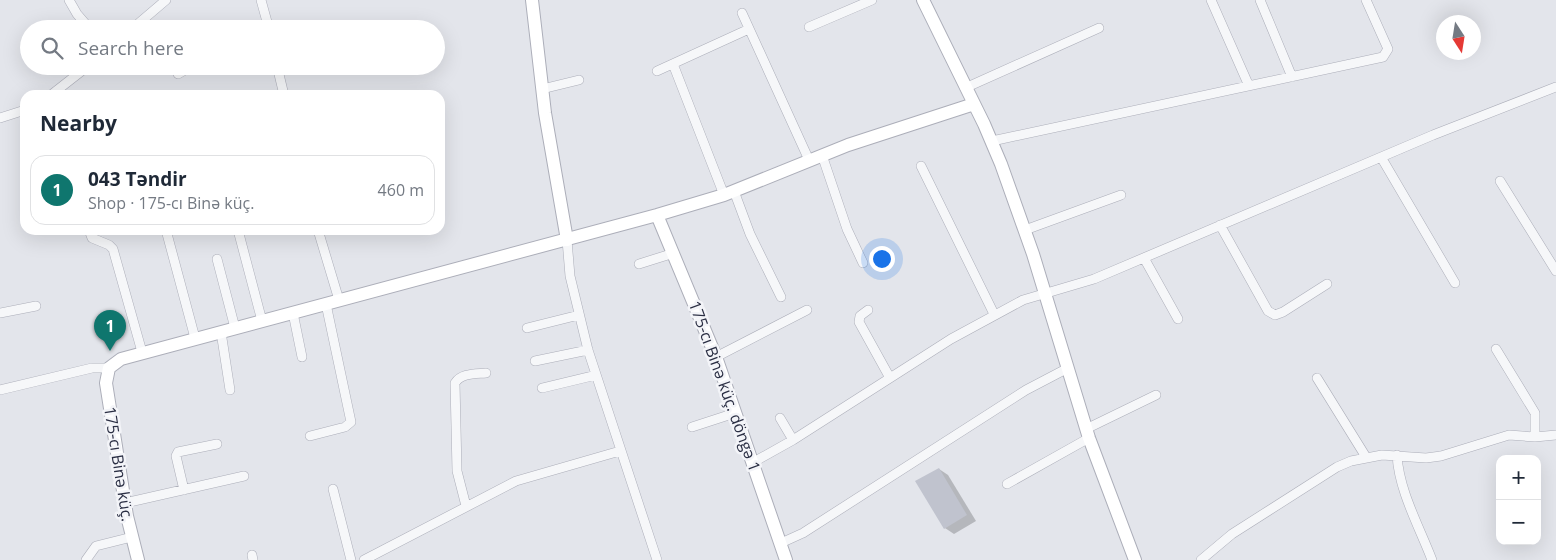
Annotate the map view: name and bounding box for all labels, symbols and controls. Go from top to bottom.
north arrow [1436,15,1481,60]
search box [20,20,445,75]
icon: search [38,34,66,62]
text: Search here [78,35,184,61]
text: Nearby [40,109,117,137]
text: 043 Təndir [88,166,187,192]
text: 1 [52,179,62,201]
text: 460 m [378,179,424,201]
text: Shop · 175-cı Binə küç. [88,192,254,214]
your location [869,246,895,272]
street label: 175-cı Binə küç. döngə 1 [684,298,766,474]
pin: 1 [94,310,126,351]
street label: 175-cı Binə küç. [99,405,139,523]
map controls [1496,455,1541,545]
button: + [1496,455,1541,500]
button: − [1496,500,1541,545]

